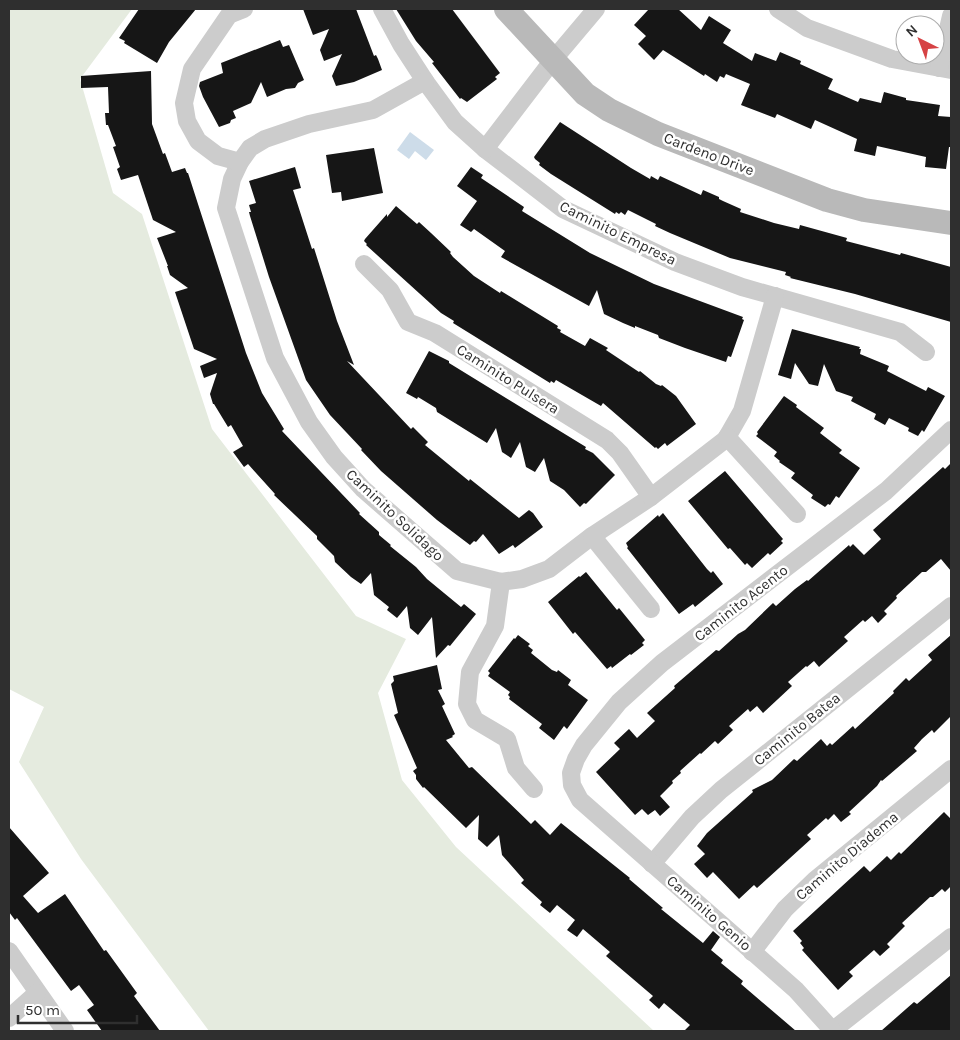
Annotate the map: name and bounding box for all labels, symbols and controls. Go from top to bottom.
north arrow [895,15,945,65]
text: N [902,21,921,40]
street label: Cardeno Drive [661,129,757,179]
street label: Caminito Empresa [557,197,679,269]
street label: Caminito Pulsera [453,340,563,418]
street label: Caminito Solidago [343,465,447,565]
street label: Caminito Acento [691,561,791,645]
street label: Caminito Batea [750,689,844,769]
street label: Caminito Diadema [792,808,902,904]
street label: Caminito Genio [663,871,755,955]
scale bar [18,992,136,1024]
text: 50 m [25,1001,60,1019]

